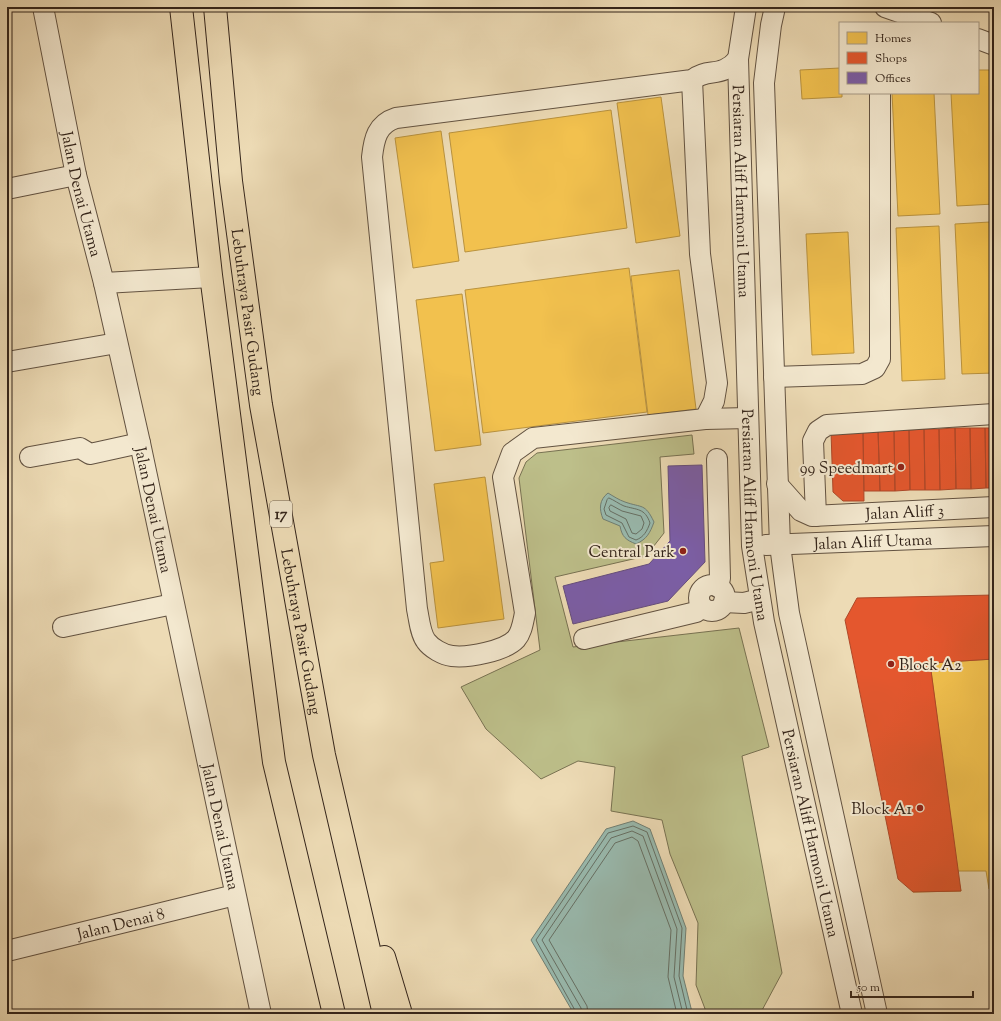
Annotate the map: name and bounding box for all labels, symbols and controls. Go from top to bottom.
legend [839,22,979,94]
text: Homes [875,30,911,48]
text: Shops [875,50,907,68]
text: Offices [875,70,911,88]
street label: Persiaran Aliff Harmoni Utama [725,85,754,299]
street label: Jalan Denai Utama [54,129,106,260]
street label: Lebuhraya Pasir Gudang [224,227,269,398]
street label: Persiaran Aliff Harmoni Utama [734,409,773,624]
street label: Jalan Denai Utama [127,444,176,576]
place label: 99 Speedmart [800,458,894,481]
marker: 99 Speedmart [896,462,906,472]
street label: Jalan Aliff 3 [864,500,945,527]
road number: 17 [270,501,292,527]
street label: Jalan Aliff Utama [812,529,933,557]
place label: Central Park [588,542,675,565]
marker: Central Park [678,546,688,556]
street label: Lebuhraya Pasir Gudang [273,547,326,717]
place label: Block A2 [899,655,962,678]
marker: Block A2 [886,659,896,669]
street label: Persiaran Aliff Harmoni Utama [774,727,844,941]
street label: Jalan Denai Utama [194,761,244,893]
place label: Block A1 [851,799,913,822]
marker: Block A1 [915,803,925,813]
street label: Jalan Denai 8 [74,904,168,948]
scale bar [851,973,973,999]
text: 50 m [856,979,880,997]

